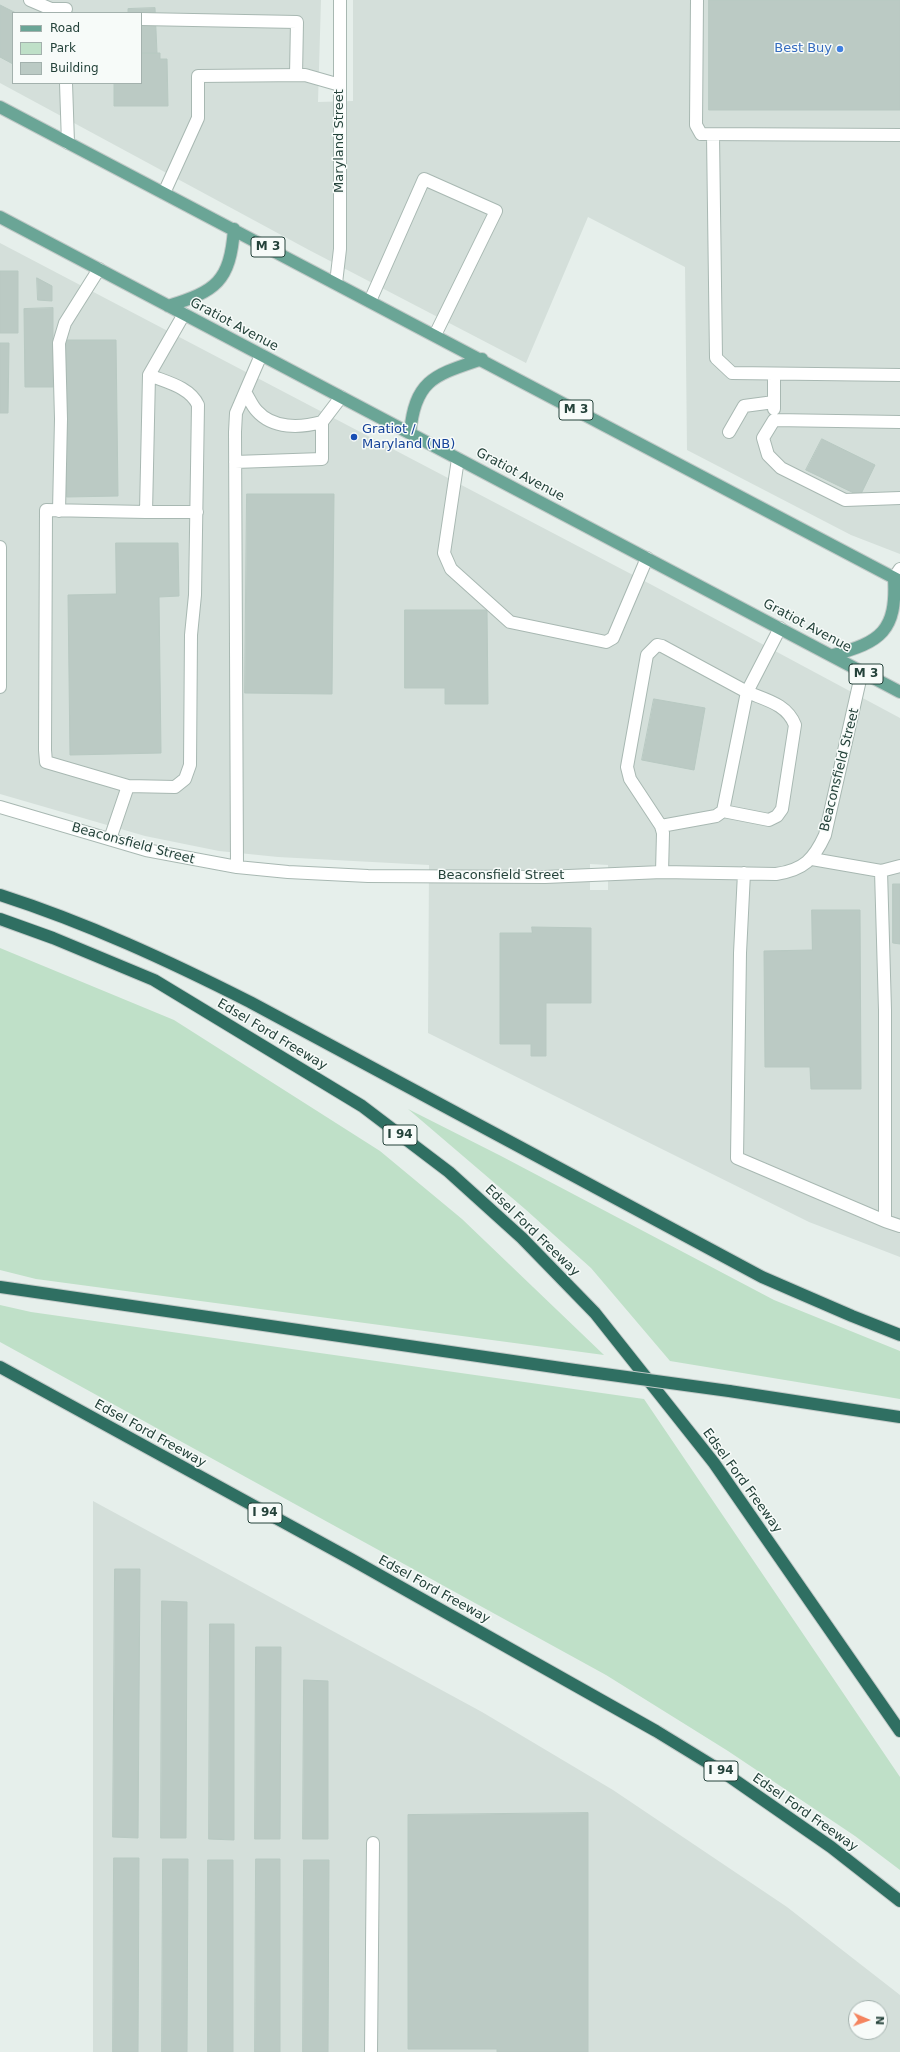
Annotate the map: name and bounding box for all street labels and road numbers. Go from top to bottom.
street label: Maryland Street [332,89,348,193]
road number: M 3 [251,237,285,257]
street label: Gratiot Avenue [187,295,281,355]
road number: M 3 [559,400,593,420]
street label: Gratiot Avenue [473,445,567,505]
street label: Gratiot Avenue [760,596,854,656]
road number: M 3 [849,664,883,684]
street label: Beaconsfield Street [817,707,863,833]
street label: Beaconsfield Street [70,820,196,868]
street label: Beaconsfield Street [438,868,564,884]
street label: Edsel Ford Freeway [214,996,330,1074]
road number: I 94 [383,1125,417,1145]
street label: Edsel Ford Freeway [482,1182,582,1280]
street label: Edsel Ford Freeway [91,1397,209,1471]
street label: Edsel Ford Freeway [699,1426,785,1536]
road number: I 94 [248,1503,282,1523]
street label: Edsel Ford Freeway [375,1553,493,1627]
road number: I 94 [704,1761,738,1781]
street label: Edsel Ford Freeway [749,1771,861,1855]

